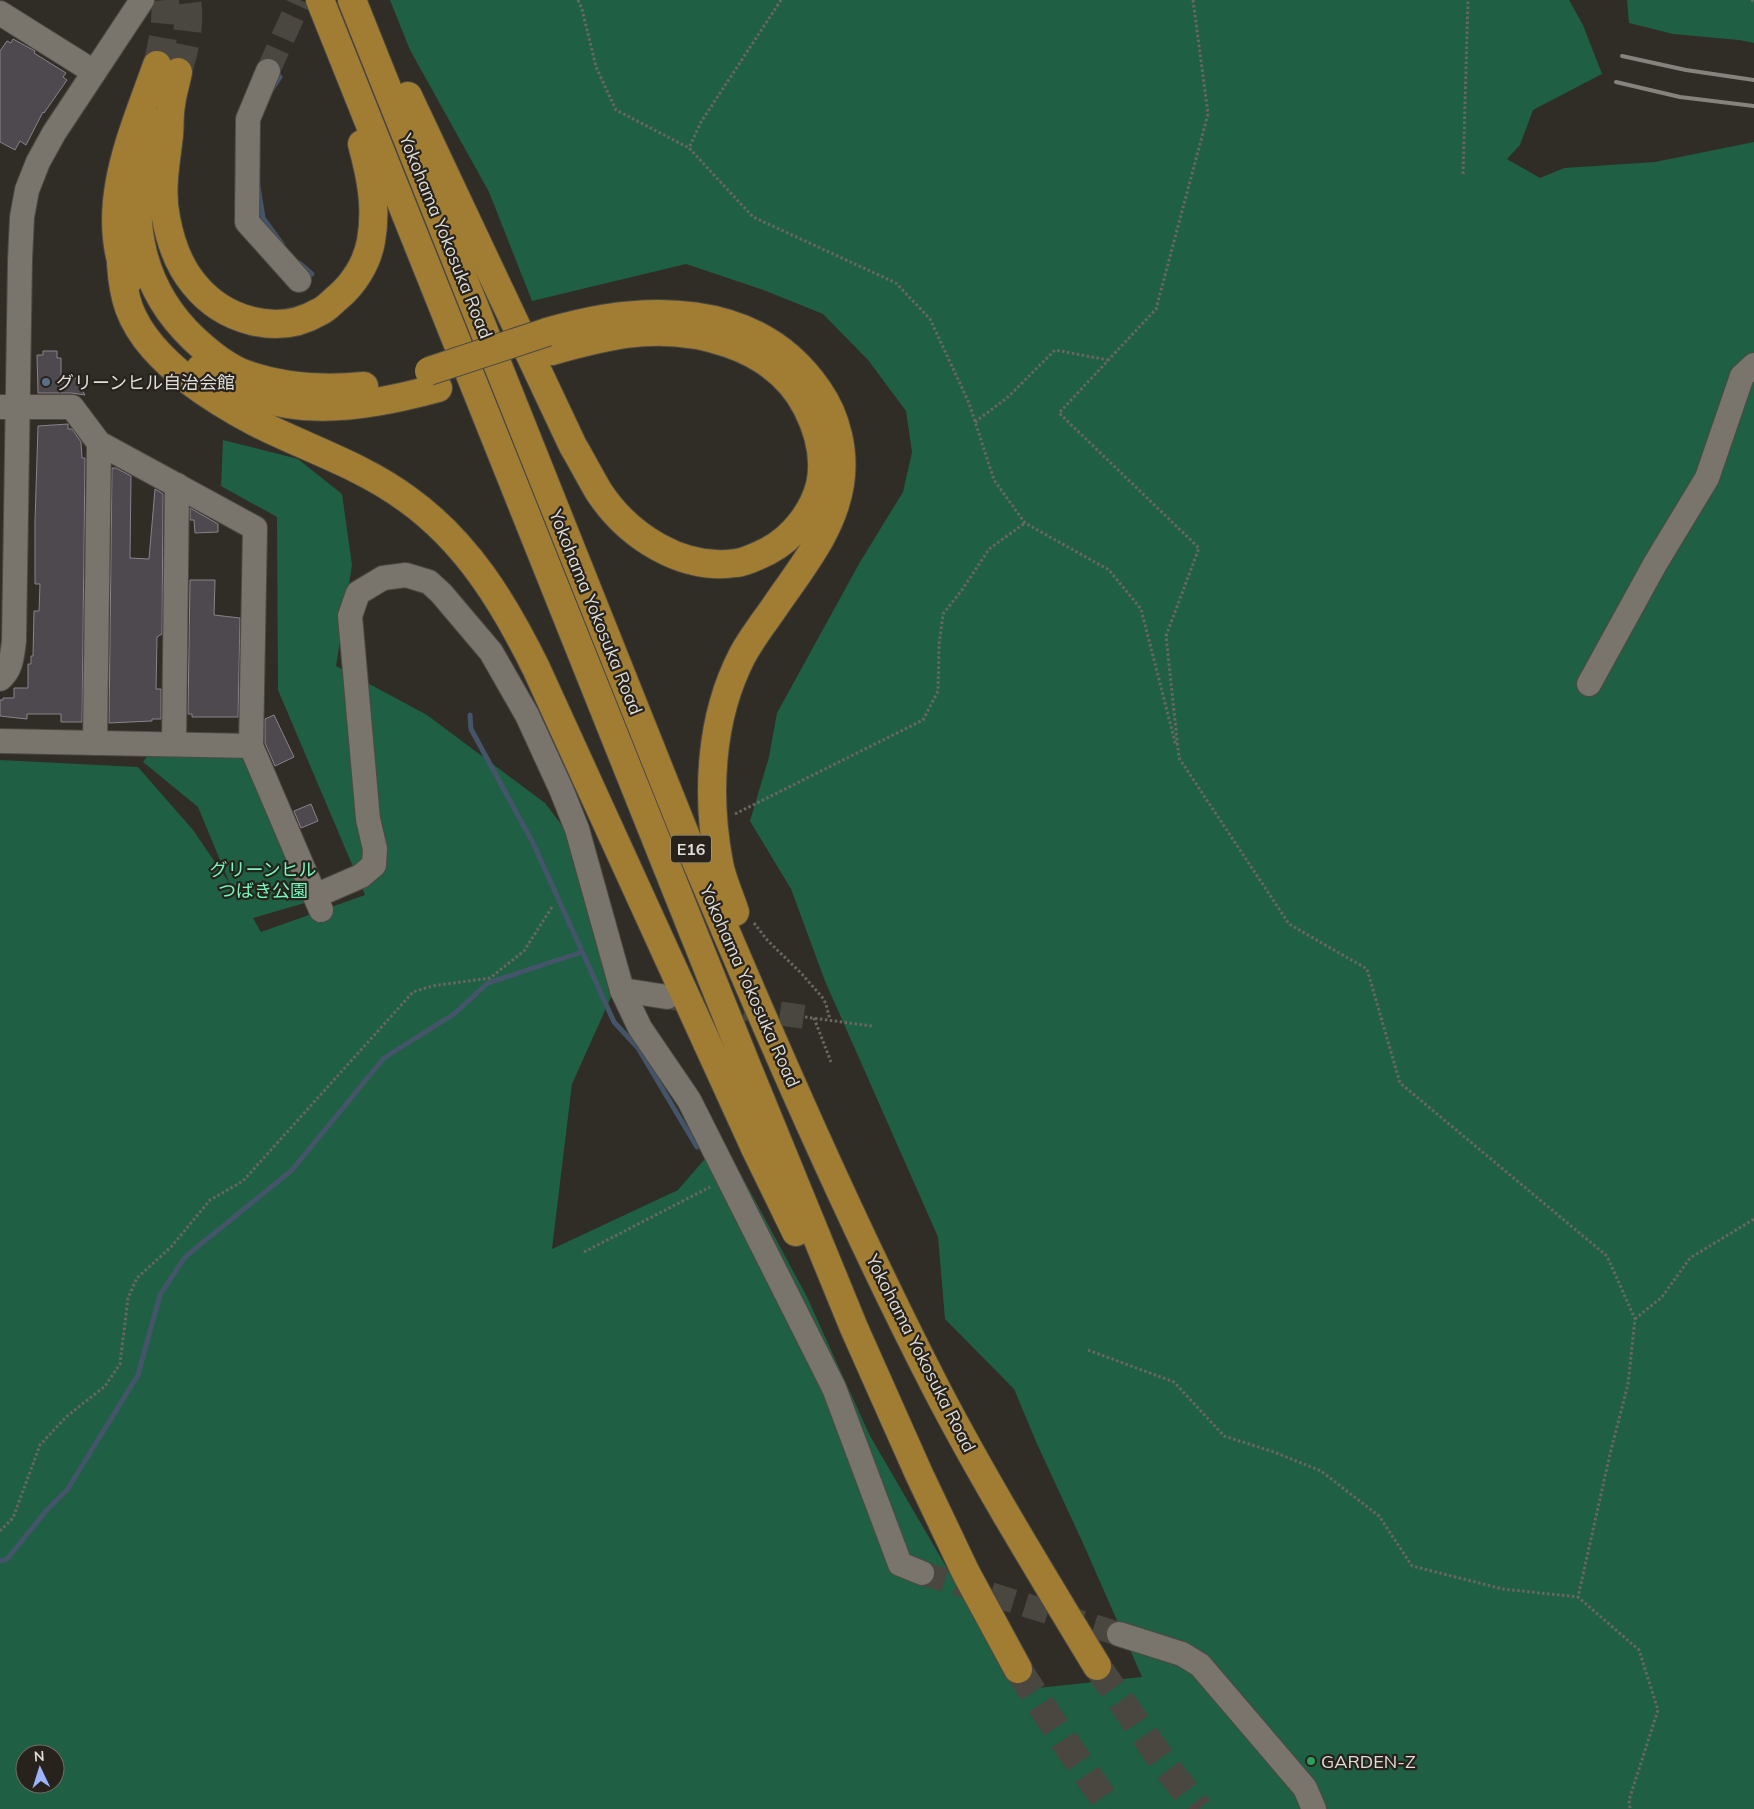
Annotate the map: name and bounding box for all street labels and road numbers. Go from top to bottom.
street label: Yokohama Yokosuka Road [394,129,498,342]
street label: Yokohama Yokosuka Road [544,505,648,718]
road number: E16 [671,836,711,862]
street label: Yokohama Yokosuka Road [695,880,805,1091]
street label: Yokohama Yokosuka Road [861,1249,981,1456]

